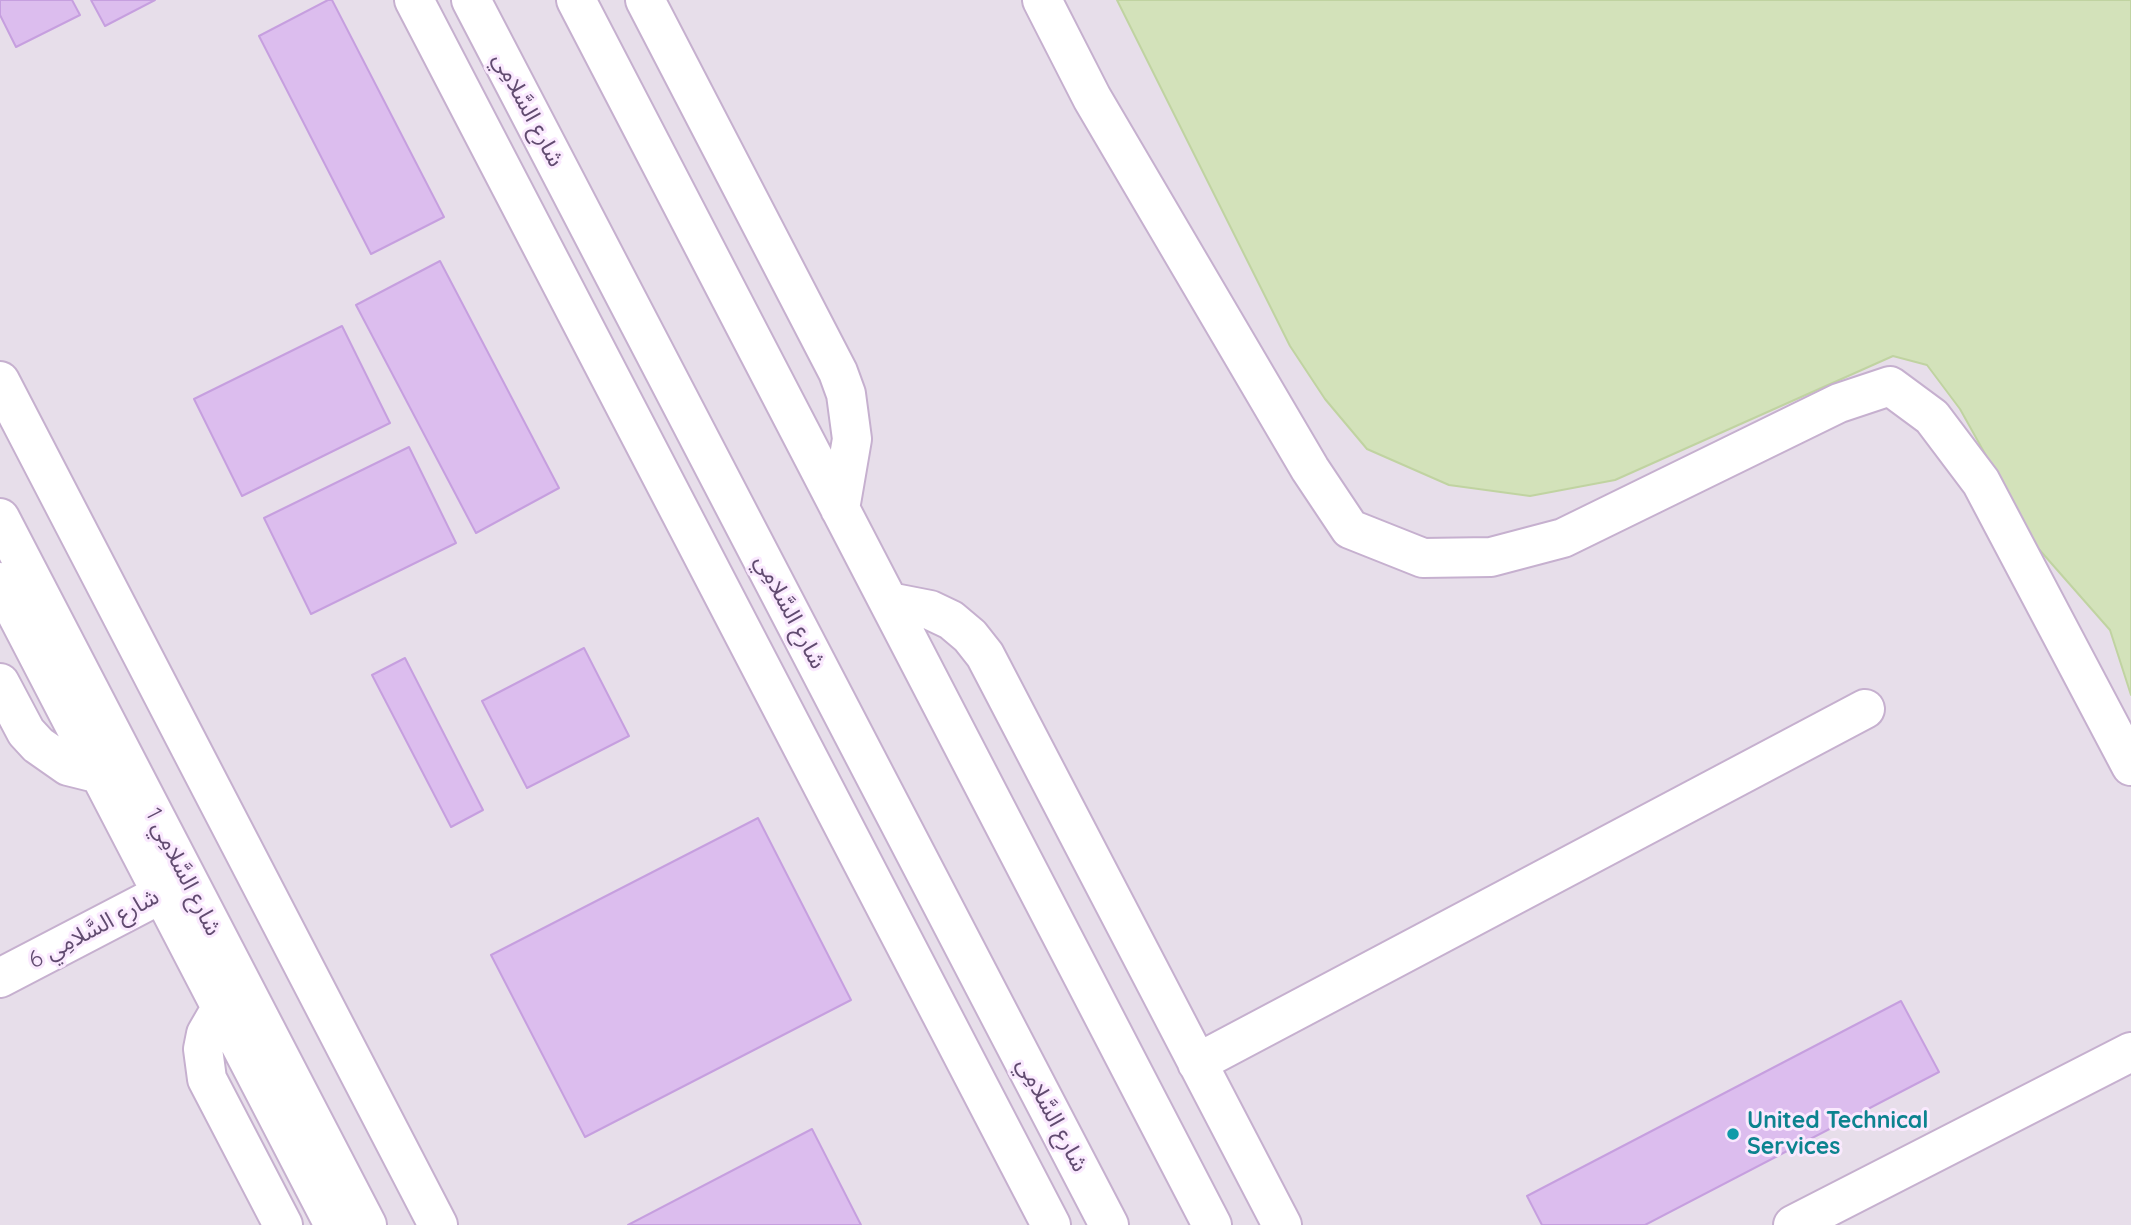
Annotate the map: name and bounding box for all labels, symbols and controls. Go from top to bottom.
street label: شارع السَّلامِي [486,48,570,172]
street label: شارع السَّلامِي [748,550,832,674]
street label: شارع السَّلامِي 1 [139,804,227,940]
street label: شارع السَّلامِي 6 [24,883,164,975]
street label: شارع السَّلامِي [1010,1053,1094,1177]
place label: United Technical Services [1747,1107,1928,1161]
marker: United Technical Services [1725,1126,1741,1142]

